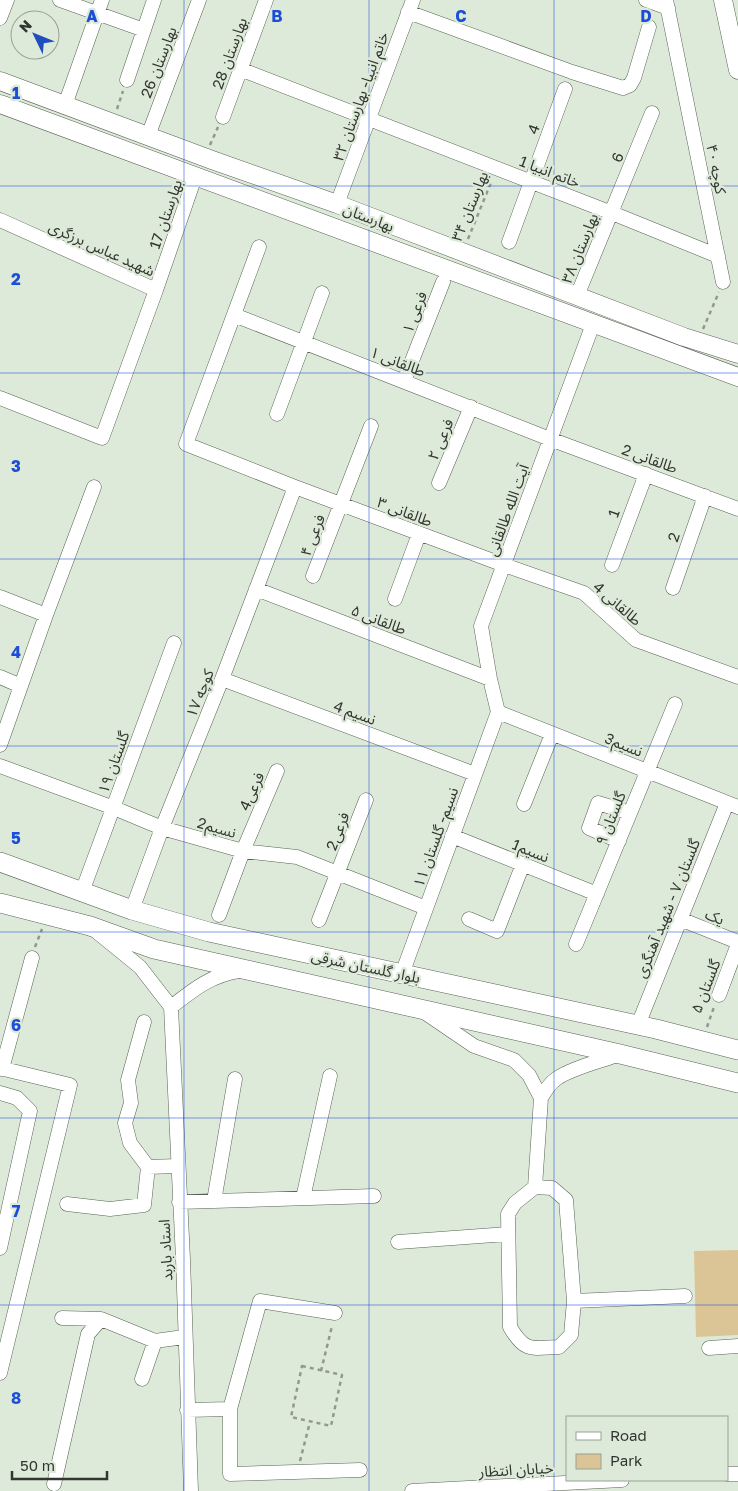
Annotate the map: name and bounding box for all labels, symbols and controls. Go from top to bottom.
text: A [86,6,98,26]
text: B [271,6,283,26]
text: C [455,6,467,26]
text: D [640,6,652,26]
north arrow [10,10,60,60]
street label: بهارستان 28 [208,15,251,92]
text: N [15,16,35,35]
street label: بهارستان 26 [136,24,181,100]
street label: خاتم انبیا- بهارستان ۳۲ [328,29,395,164]
text: 1 [12,83,20,103]
street label: 4 [523,122,543,136]
street label: کوچه ۴۰ [701,143,731,197]
street label: 6 [607,149,627,165]
street label: خاتم انبیا 1 [516,151,583,194]
street label: بهارستان ۳۴ [447,168,492,244]
street label: بهارستان 17 [145,177,186,251]
street label: بهارستان [341,199,397,236]
street label: بهارستان ۳۸ [557,210,602,286]
street label: شهید عباس برزگری [46,217,158,280]
text: 2 [11,269,21,289]
street label: فرعی ۱ [398,288,431,336]
street label: طالقانی ۱ [368,342,428,381]
street label: فرعی ۲ [423,415,458,463]
street label: طالقانی 2 [619,440,680,477]
text: 3 [11,456,21,476]
street label: آیت الله طالقانی [482,461,533,559]
street label: طالقانی ۳ [375,492,435,531]
street label: 1 [603,507,623,519]
street label: فرعی ۴ [296,511,329,559]
street label: 2 [663,530,683,544]
street label: طالقانی 4 [589,577,646,630]
street label: طالقانی ۵ [349,600,409,639]
text: 4 [11,642,21,662]
street label: کوچه ۱۷ [181,666,219,720]
street label: نسیم 4 [330,696,379,731]
street label: گلستان ۱۹ [93,728,134,796]
street label: نسیم3 [601,728,646,763]
street label: فرعی4 [235,769,268,813]
street label: نسیم- گلستان ۱۱ [409,785,464,890]
street label: گلستان ۹ [591,788,630,848]
street label: فرعی2 [322,809,354,853]
street label: نسیم2 [195,813,238,844]
text: 5 [11,828,21,848]
street label: نسیم1 [509,835,552,868]
street label: گلستان ۷ - شهید آهنگری [631,835,704,980]
street label: یک [703,904,727,928]
street label: بلوار گلستان شرقی [310,946,422,987]
street label: گلستان ۵ [687,956,725,1016]
text: 6 [11,1015,21,1035]
text: 7 [12,1201,21,1221]
street label: استاد باربد [154,1219,177,1281]
text: 8 [11,1388,21,1408]
legend [566,1416,728,1481]
text: Road [610,1426,647,1444]
scale bar [12,1448,108,1480]
text: Park [610,1451,643,1469]
text: 50 m [20,1456,55,1474]
street label: خیابان انتظار [477,1458,554,1481]

